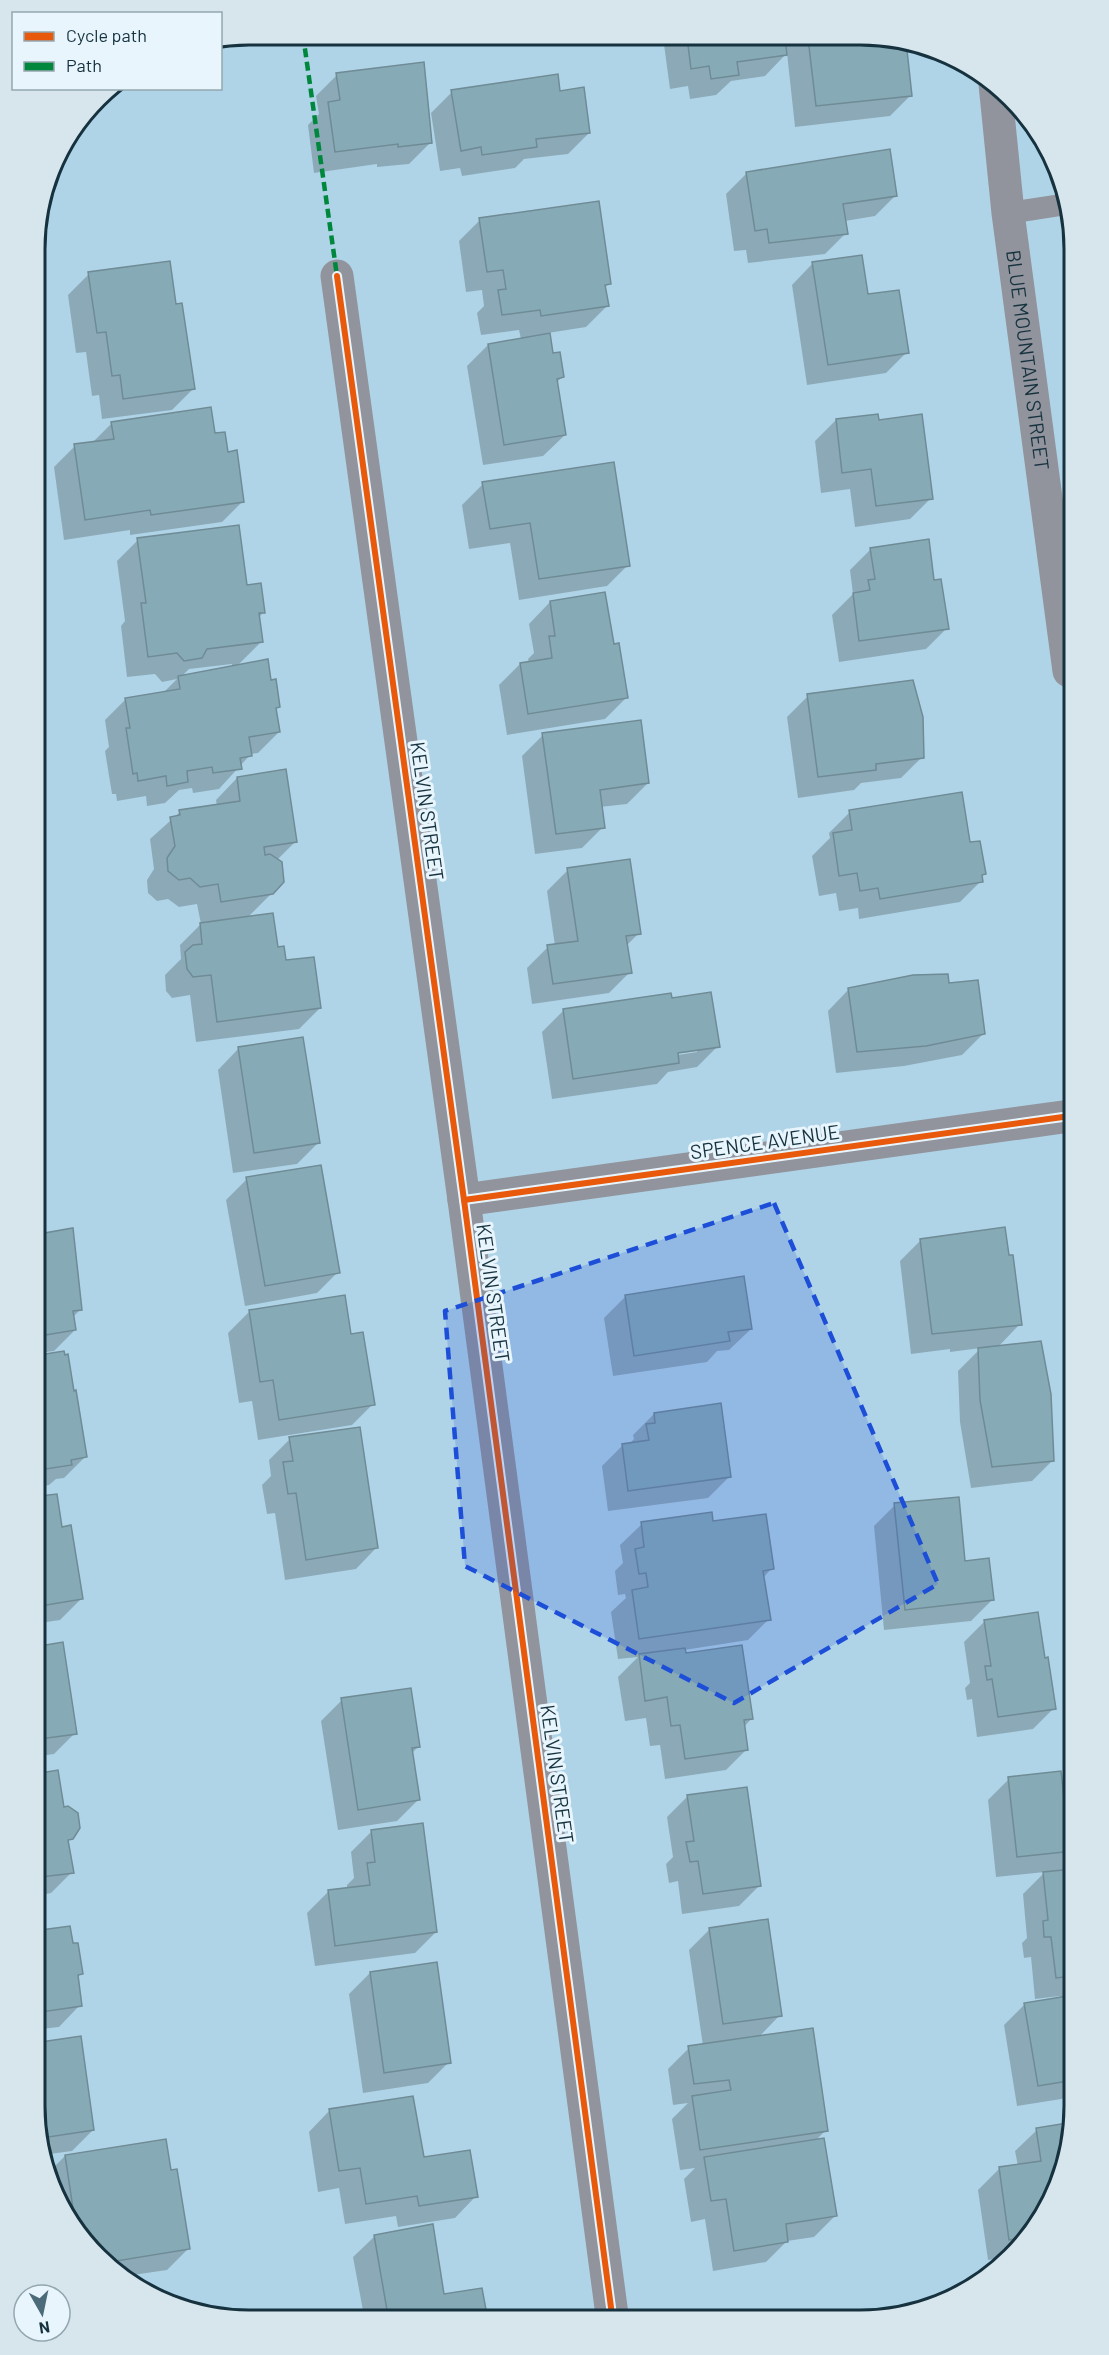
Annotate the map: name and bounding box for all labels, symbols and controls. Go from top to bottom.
legend [12,12,222,90]
text: Cycle path [66,24,147,46]
text: Path [66,54,102,76]
street label: BLUE MOUNTAIN STREET [1002,248,1055,471]
street label: KELVIN STREET [406,740,450,882]
street label: SPENCE AVENUE [689,1119,841,1163]
street label: KELVIN STREET [472,1222,516,1364]
street label: KELVIN STREET [536,1703,580,1845]
north arrow [12,2283,72,2343]
text: N [38,2318,51,2339]

